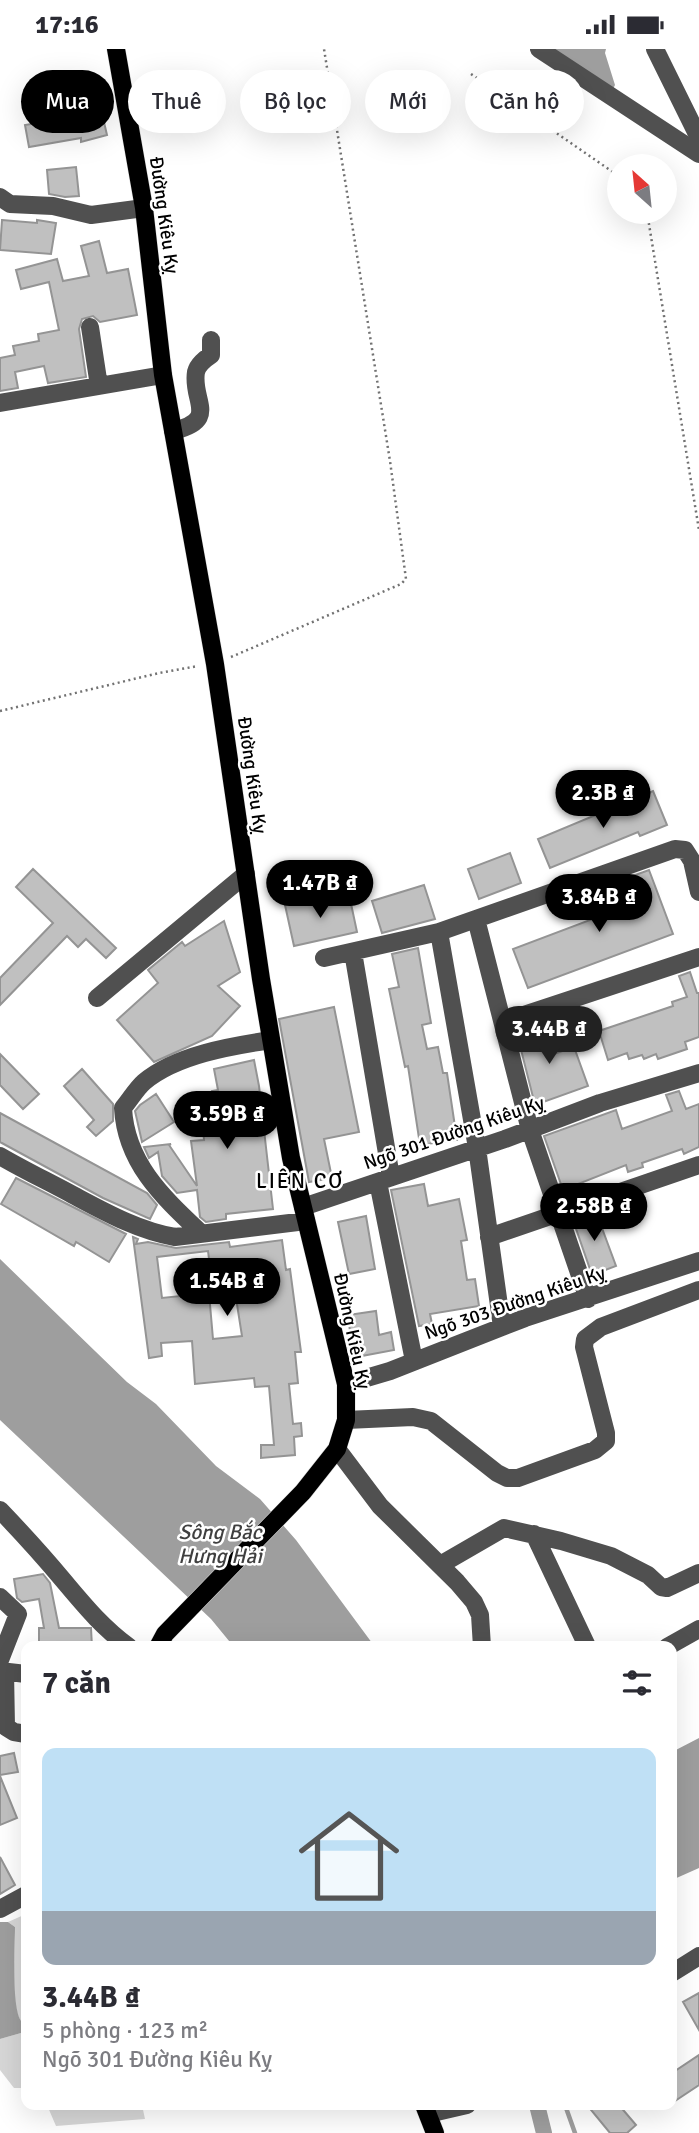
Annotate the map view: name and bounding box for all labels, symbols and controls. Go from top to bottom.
text: 17:16 [35,9,99,41]
chip: Mua [21,70,114,133]
chip: Thuê [128,70,226,133]
chip: Bộ lọc [240,70,351,133]
chip: Mới [365,70,451,133]
chip: Căn hộ [465,70,584,133]
north arrow [607,154,677,224]
map controls [607,154,677,224]
street label: Đường Kiêu Kỵ [144,155,184,275]
street label: Đường Kiêu Kỵ [232,715,272,835]
pin: 2.3B ₫ [546,771,660,830]
text: 2.3B ₫ [571,778,635,807]
pin: 1.47B ₫ [255,861,385,920]
text: 1.47B ₫ [282,868,358,897]
pin: 3.84B ₫ [534,875,664,934]
text: 3.84B ₫ [561,882,637,911]
pin: 3.44B ₫ [484,1007,614,1066]
text: 3.44B ₫ [511,1014,587,1043]
pin: 3.59B ₫ [162,1091,292,1151]
street label: Ngõ 301 Đường Kiêu Kỵ [360,1091,548,1175]
text: 3.59B ₫ [189,1099,265,1128]
district label: LIÊN CƠ [256,1168,344,1194]
pin: 2.58B ₫ [529,1183,659,1243]
text: 2.58B ₫ [556,1191,632,1220]
pin: 1.54B ₫ [162,1259,292,1318]
street label: Ngõ 303 Đường Kiêu Kỵ [421,1261,609,1345]
text: 1.54B ₫ [189,1266,265,1295]
street label: Đường Kiêu Kỵ [328,1271,376,1391]
water label: Sông Bắc Hưng Hải [178,1519,264,1569]
icon: filters [618,1664,656,1702]
text: 7 căn [42,1665,111,1702]
icon: home [286,1793,412,1919]
text: 3.44B ₫ [42,1979,140,2016]
text: 5 phòng · 123 m² [42,2016,208,2045]
text: Ngõ 301 Đường Kiêu Kỵ [42,2045,272,2074]

